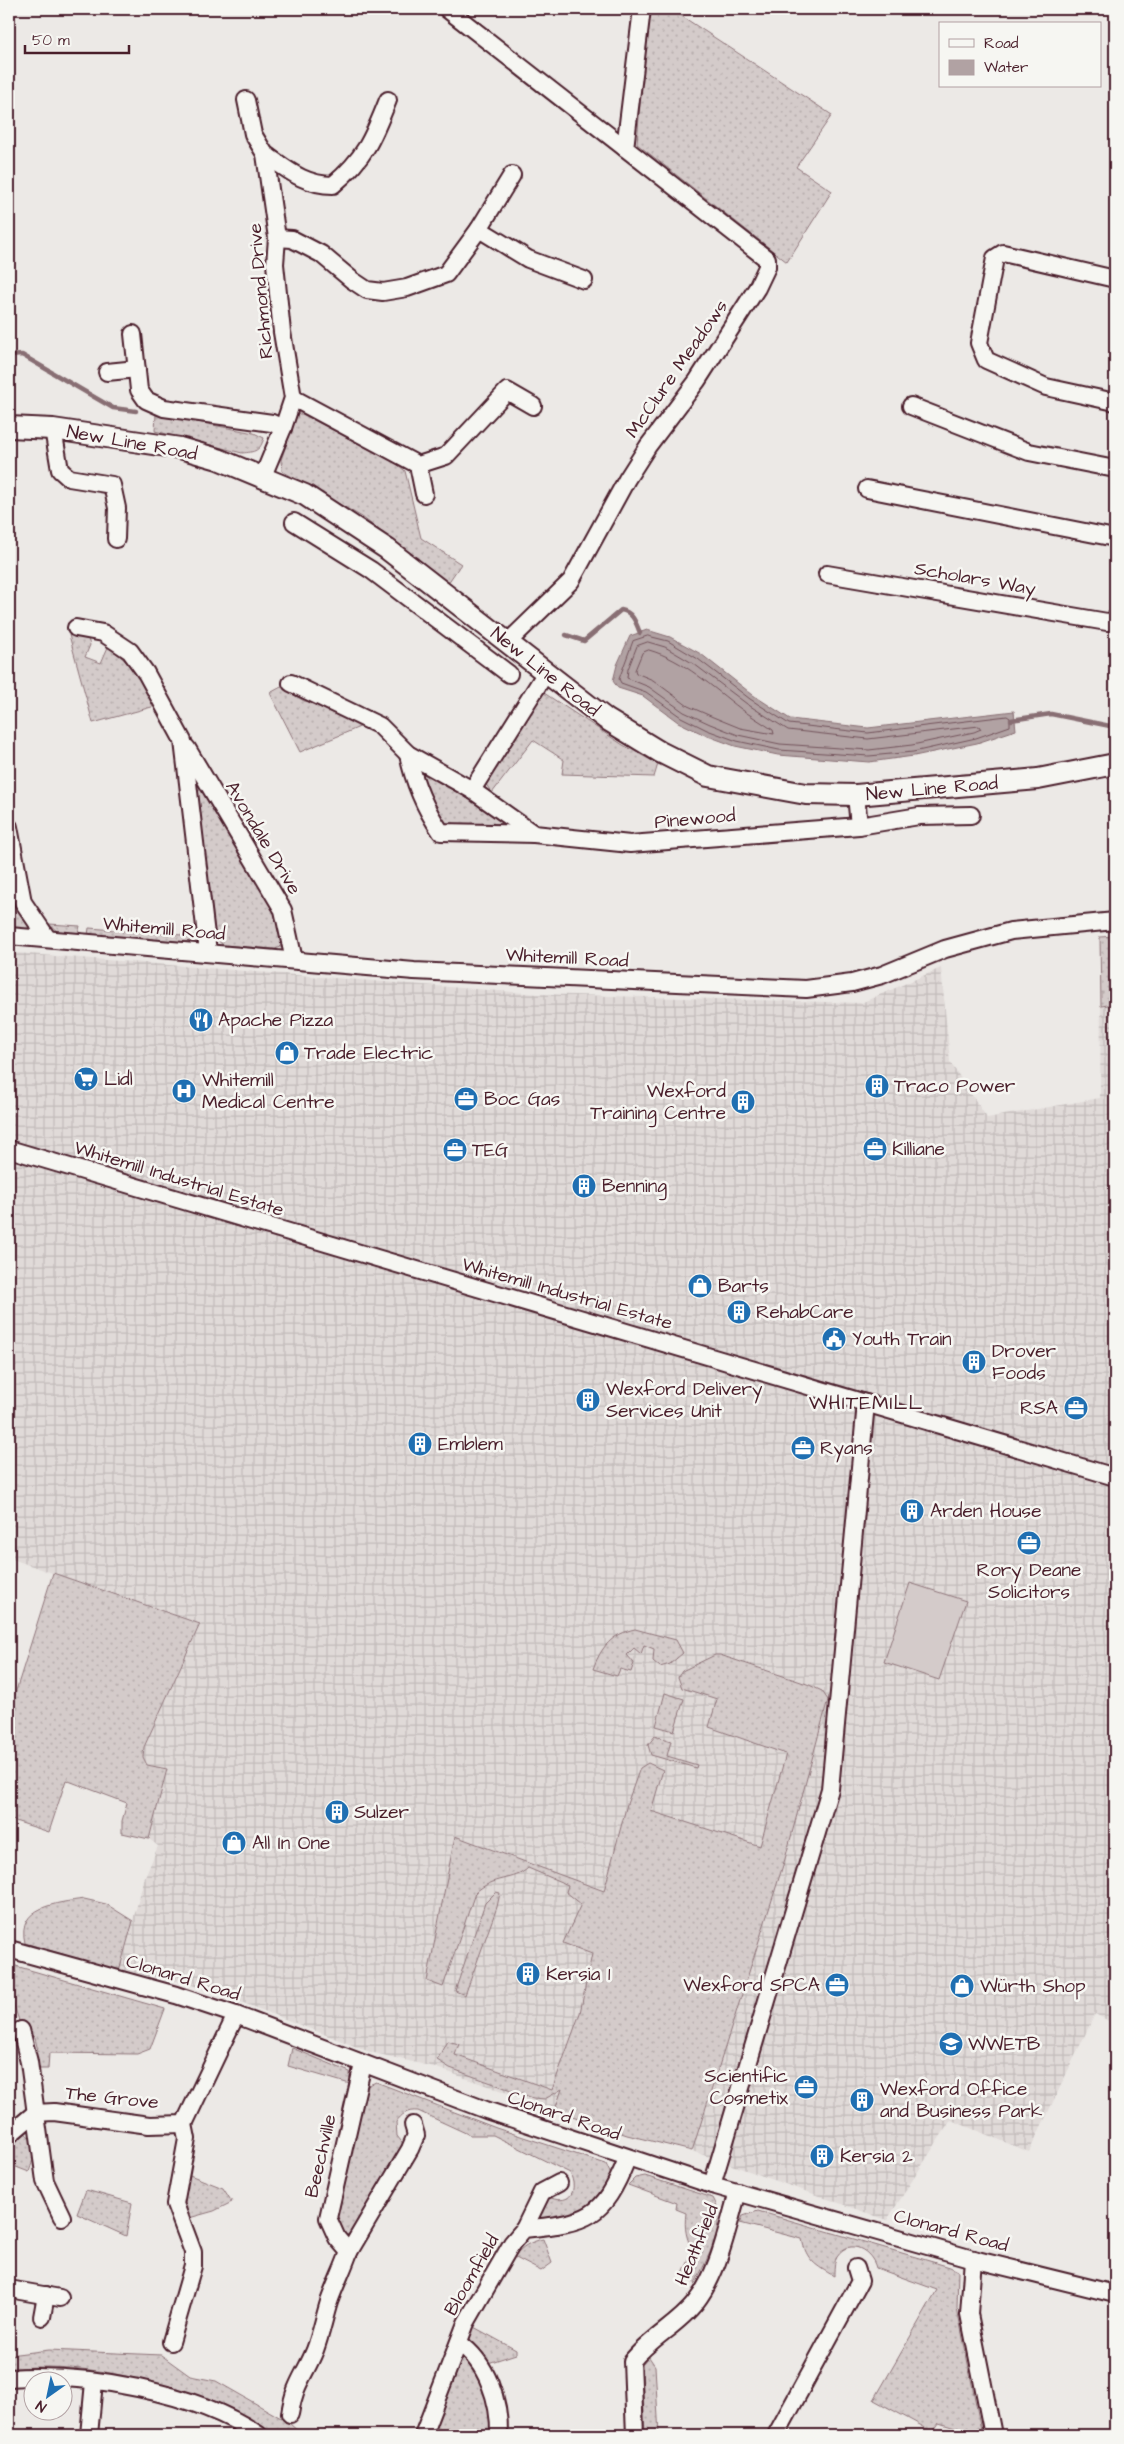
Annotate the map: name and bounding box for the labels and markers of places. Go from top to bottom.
restaurant icon: Apache Pizza [188,1007,214,1033]
place label: Apache Pizza [218,1007,334,1034]
shop icon: Trade Electric [274,1040,300,1066]
place label: Trade Electric [304,1040,433,1067]
supermarket icon: Lidl [73,1066,99,1092]
place label: Lidl [104,1066,133,1093]
place label: Whitemill Medical Centre [202,1067,335,1116]
building icon: Traco Power [864,1073,890,1099]
place label: Traco Power [894,1073,1016,1100]
hospital icon: Whitemill Medical Centre [171,1078,197,1104]
place label: Wexford Training Centre [590,1078,726,1128]
office icon: Boc Gas [453,1086,479,1112]
place label: Boc Gas [484,1086,560,1113]
building icon: Wexford Training Centre [730,1089,756,1115]
office icon: Killiane [862,1136,888,1162]
place label: Killiane [892,1136,945,1163]
office icon: TEG [442,1137,468,1163]
place label: TEG [472,1137,508,1164]
building icon: Benning [571,1173,597,1199]
place label: Benning [602,1173,667,1201]
shop icon: Barts [687,1273,713,1299]
place label: Barts [718,1273,769,1300]
building icon: RehabCare [726,1299,752,1325]
place label: RehabCare [756,1299,853,1326]
public building icon: Youth Train [821,1326,847,1352]
place label: Youth Train [852,1326,952,1353]
place label: Drover Foods [992,1338,1057,1387]
building icon: Drover Foods [961,1349,987,1375]
place label: Wexford Delivery Services Unit [606,1376,763,1425]
building icon: Wexford Delivery Services Unit [575,1387,601,1413]
place label: RSA [1020,1395,1058,1422]
office icon: RSA [1063,1395,1089,1421]
building icon: Emblem [407,1431,433,1457]
place label: Emblem [438,1431,503,1458]
office icon: Ryans [790,1435,816,1461]
place label: Ryans [820,1435,873,1463]
building icon: Arden House [899,1498,925,1524]
place label: Arden House [930,1498,1041,1525]
office icon: Rory Deane Solicitors [1016,1530,1042,1556]
place label: Rory Deane Solicitors [977,1557,1081,1606]
building icon: Sulzer [324,1799,350,1825]
place label: Sulzer [354,1799,410,1826]
shop icon: All In One [221,1830,247,1856]
place label: All In One [252,1830,330,1857]
building icon: Kersia 1 [515,1961,541,1987]
place label: Kersia 1 [546,1961,611,1988]
place label: Wexford SPCA [683,1972,820,1999]
office icon: Wexford SPCA [824,1972,850,1998]
shop icon: Würth Shop [949,1973,975,1999]
place label: Würth Shop [980,1973,1086,2000]
school or university icon: WWETB [938,2031,964,2057]
place label: WWETB [968,2031,1041,2058]
place label: Scientific Cosmetix [704,2063,788,2112]
office icon: Scientific Cosmetix [793,2074,819,2100]
place label: Wexford Office and Business Park [880,2076,1043,2125]
building icon: Wexford Office and Business Park [849,2087,875,2113]
building icon: Kersia 2 [809,2143,835,2169]
place label: Kersia 2 [840,2143,913,2170]

